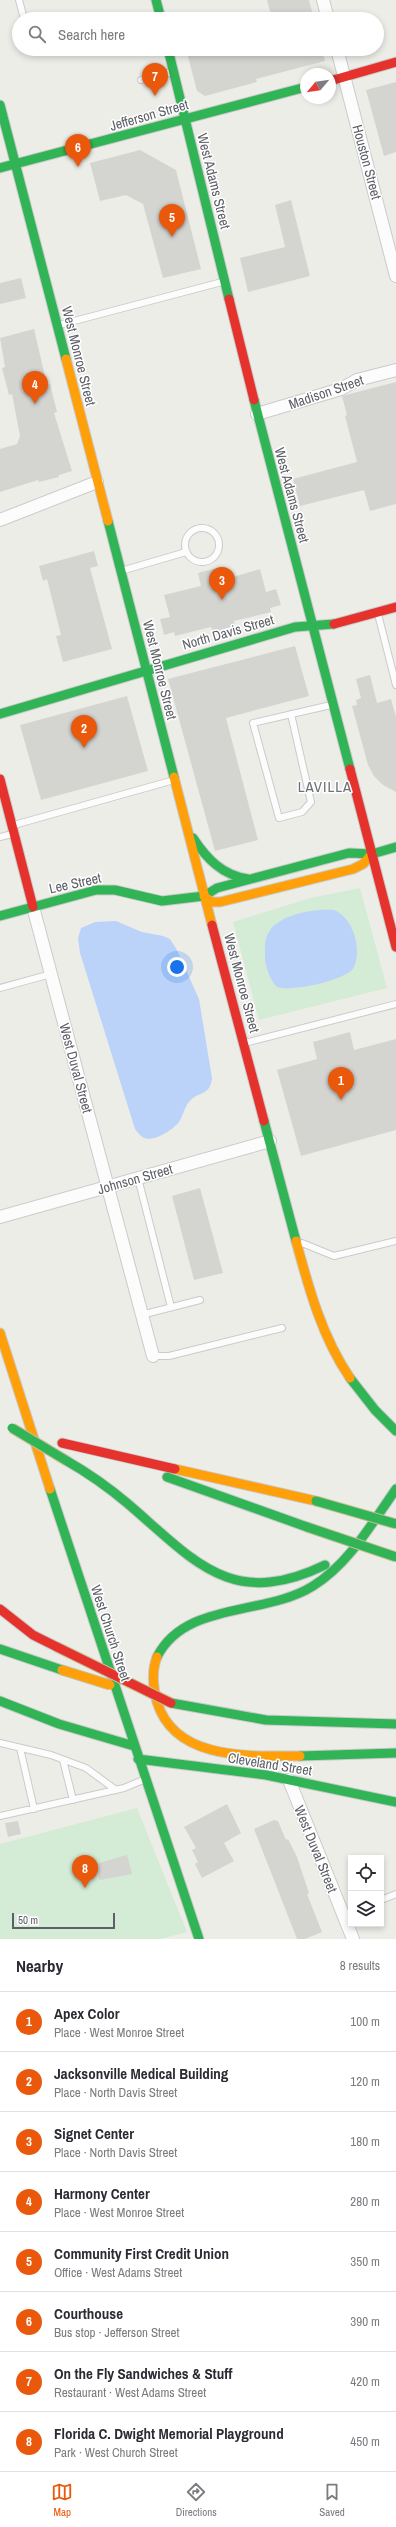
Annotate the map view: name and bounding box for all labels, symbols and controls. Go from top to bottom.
search box [12,12,384,56]
icon: search [26,23,48,45]
text: Search here [58,24,125,45]
pin: 7 [142,63,168,96]
north arrow [300,68,336,104]
street label: Jefferson Street [108,95,190,135]
street label: Houston Street [348,123,386,201]
street label: West Adams Street [193,131,235,231]
pin: 6 [65,134,91,167]
pin: 5 [159,204,185,237]
street label: West Monroe Street [58,304,100,408]
pin: 4 [22,371,48,404]
street label: Madison Street [286,371,366,413]
street label: West Adams Street [271,445,313,545]
pin: 3 [209,567,235,600]
street label: North Davis Street [180,610,276,654]
street label: West Monroe Street [139,618,181,722]
pin: 2 [71,715,97,748]
district label: LAVILLA [298,776,352,797]
street label: Lee Street [47,869,103,897]
street label: West Monroe Street [220,931,264,1035]
your location [167,957,187,977]
street label: West Duval Street [55,1021,97,1115]
pin: 1 [328,1067,354,1100]
street label: Johnson Street [95,1160,175,1198]
street label: West Church Street [87,1583,135,1683]
street label: Cleveland Street [227,1748,313,1780]
street label: West Duval Street [290,1803,342,1895]
pin: 8 [72,1855,98,1888]
map controls [348,1855,384,1927]
button: locate [348,1855,384,1891]
button: layers [348,1891,384,1927]
scale bar [12,1911,115,1930]
text: 50 m [18,1913,38,1927]
text: Nearby [16,1954,63,1977]
text: 8 results [340,1957,380,1974]
text: Apex Color [54,2003,120,2024]
text: 1 [26,2013,32,2030]
text: 100 m [350,2013,380,2030]
text: Place · West Monroe Street [54,2024,184,2041]
text: Jacksonville Medical Building [54,2063,228,2084]
text: 2 [26,2073,32,2090]
text: 120 m [350,2073,380,2090]
text: Place · North Davis Street [54,2084,177,2101]
text: Signet Center [54,2123,134,2144]
text: 3 [26,2133,32,2150]
text: 180 m [350,2133,380,2150]
text: Place · North Davis Street [54,2144,177,2161]
text: Harmony Center [54,2183,150,2204]
text: 4 [26,2193,32,2210]
text: 280 m [350,2193,380,2210]
text: Place · West Monroe Street [54,2204,184,2221]
text: Community First Credit Union [54,2243,229,2264]
text: 5 [26,2253,32,2270]
text: 350 m [350,2253,380,2270]
text: Office · West Adams Street [54,2264,182,2281]
text: Courthouse [54,2303,123,2324]
text: 6 [26,2313,32,2330]
text: 390 m [350,2313,380,2330]
text: Bus stop · Jefferson Street [54,2324,179,2341]
text: On the Fly Sandwiches & Stuff [54,2363,232,2384]
text: 7 [26,2373,32,2390]
text: 420 m [350,2373,380,2390]
text: Restaurant · West Adams Street [54,2384,206,2401]
text: Florida C. Dwight Memorial Playground [54,2423,284,2444]
text: 8 [26,2433,32,2450]
text: 450 m [350,2433,380,2450]
text: Park · West Church Street [54,2444,178,2461]
tab: Map [51,2481,73,2519]
tab: Directions [176,2481,217,2519]
tab: Saved [319,2481,345,2519]

